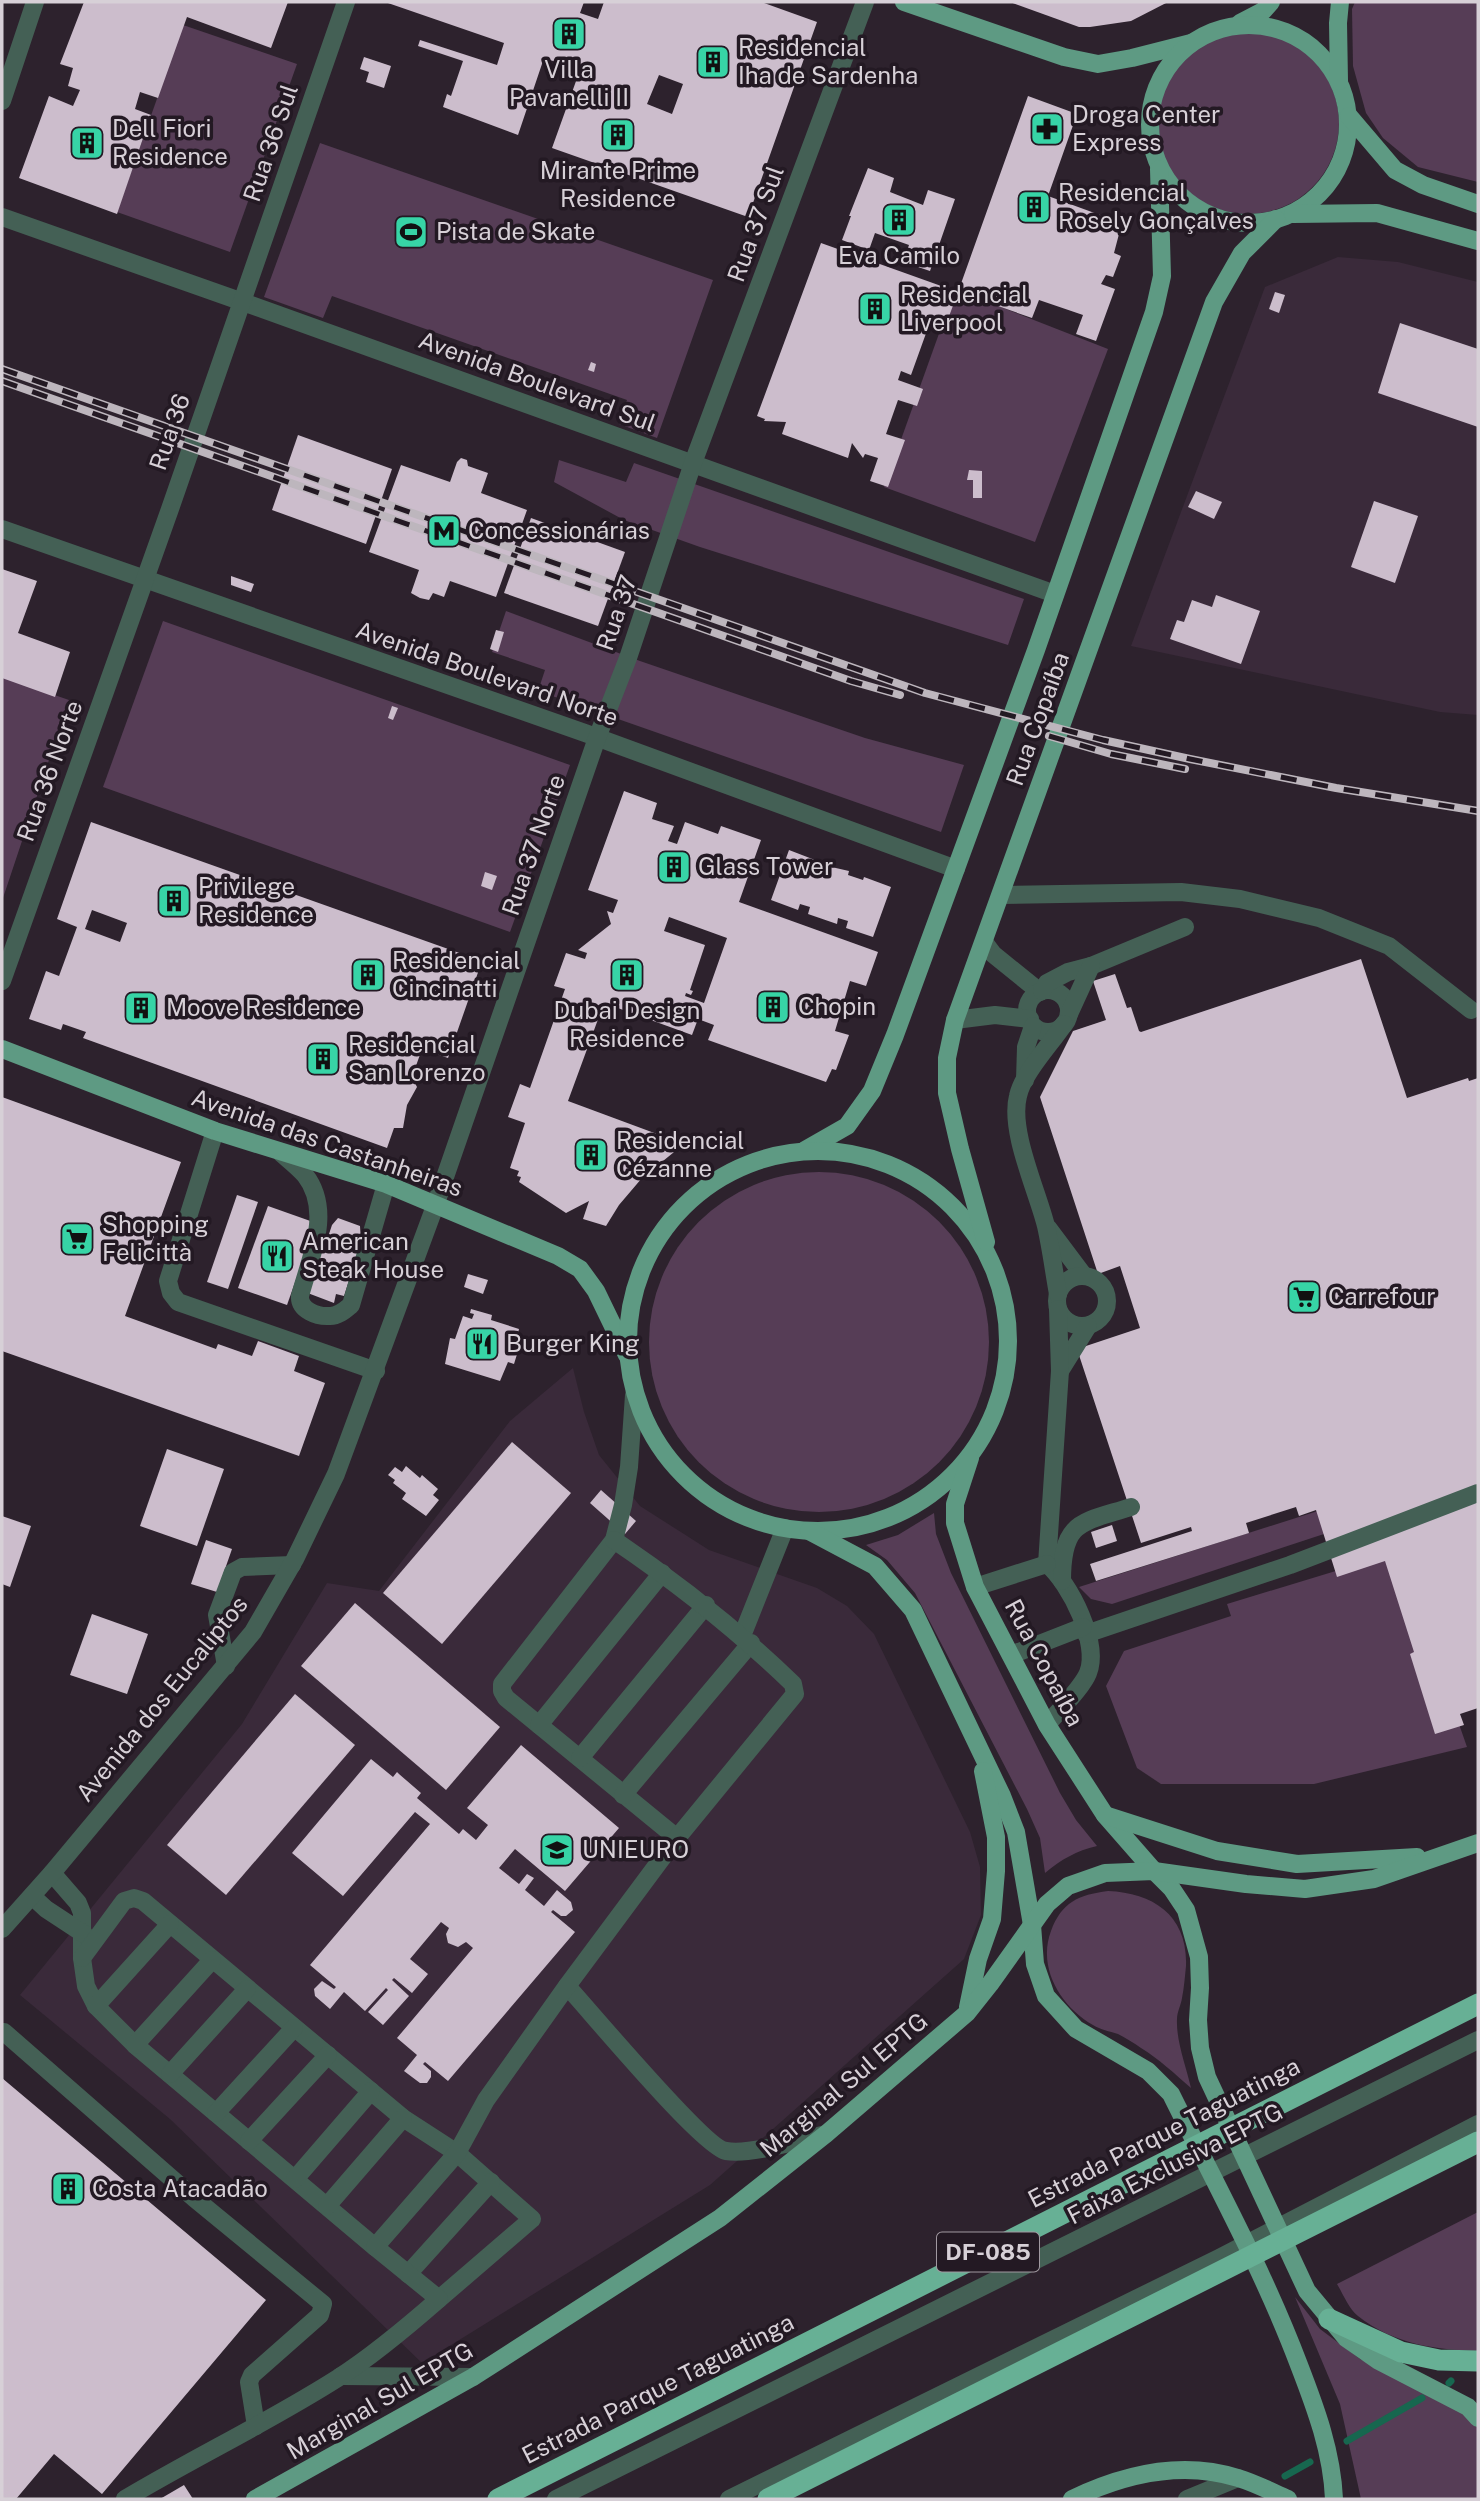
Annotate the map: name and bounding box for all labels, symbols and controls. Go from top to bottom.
building icon: Villa Pavanelli II [550,15,588,53]
place label: Residencial Iha de Sardenha [738,33,918,89]
building icon: Residencial Iha de Sardenha [694,43,732,81]
place label: Villa Pavanelli II [509,55,629,111]
street label: Rua 36 Sul [237,80,303,205]
place label: Droga Center Express [1072,100,1220,156]
pharmacy icon: Droga Center Express [1028,110,1066,148]
place label: Dell Fiori Residence [112,114,228,170]
building icon: Mirante Prime Residence [599,116,637,154]
building icon: Dell Fiori Residence [68,124,106,162]
place label: Mirante Prime Residence [540,156,696,212]
street label: Rua 37 Sul [721,162,789,286]
place label: Residencial Rosely Gonçalves [1058,178,1254,234]
building icon: Residencial Rosely Gonçalves [1015,188,1053,226]
building icon: Eva Camilo [880,201,918,239]
sports icon: Pista de Skate [392,213,430,251]
place label: Pista de Skate [436,217,595,245]
place label: Eva Camilo [838,241,960,269]
place label: Residencial Liverpool [900,280,1029,336]
building icon: Residencial Liverpool [856,290,894,328]
street label: Avenida Boulevard Sul [415,325,660,437]
street label: Rua 36 [143,390,195,474]
metro station icon: Concessionárias [425,512,463,550]
place label: Concessionárias [468,516,650,544]
street label: Rua 37 [590,571,642,654]
street label: Avenida Boulevard Norte [352,615,622,731]
street label: Rua Copaíba [1000,648,1074,789]
street label: Rua 36 Norte [11,696,88,845]
street label: Rua 37 Norte [496,771,570,919]
building icon: Glass Tower [655,848,693,886]
place label: Glass Tower [698,852,833,880]
place label: Privilege Residence [198,872,314,928]
building icon: Privilege Residence [155,882,193,920]
place label: Residencial Cincinatti [392,946,521,1002]
building icon: Residencial Cincinatti [349,956,387,994]
building icon: Dubai Design Residence [608,956,646,994]
building icon: Chopin [754,988,792,1026]
building icon: Moove Residence [122,989,160,1027]
place label: Chopin [798,992,876,1020]
place label: Moove Residence [166,993,361,1021]
place label: Dubai Design Residence [554,996,700,1052]
place label: Residencial San Lorenzo [348,1030,486,1086]
building icon: Residencial San Lorenzo [304,1040,342,1078]
street label: Avenida das Castanheiras [188,1082,467,1202]
place label: Residencial Cézanne [616,1126,745,1182]
building icon: Residencial Cézanne [572,1136,610,1174]
place label: Shopping Felicittà [102,1210,209,1266]
supermarket icon: Shopping Felicittà [58,1220,96,1258]
place label: American Steak House [302,1227,444,1283]
restaurant icon: American Steak House [258,1237,296,1275]
supermarket icon: Carrefour [1285,1278,1323,1316]
place label: Carrefour [1328,1282,1436,1310]
restaurant icon: Burger King [463,1325,501,1363]
place label: Burger King [506,1329,640,1357]
street label: Avenida dos Eucaliptos [70,1590,253,1807]
street label: Rua Copaíba [1000,1594,1090,1731]
school or university icon: UNIEURO [538,1831,576,1869]
place label: UNIEURO [582,1835,689,1863]
street label: Marginal Sul EPTG [754,2006,933,2162]
street label: Estrada Parque Taguatinga [1023,2051,1304,2213]
street label: Faixa Exclusiva EPTG [1062,2097,1287,2230]
building icon: Costa Atacadão [49,2170,87,2208]
place label: Costa Atacadão [92,2174,268,2202]
road number: DF-085 [937,2232,1039,2272]
street label: Estrada Parque Taguatinga [517,2307,798,2469]
street label: Marginal Sul EPTG [282,2336,477,2465]

